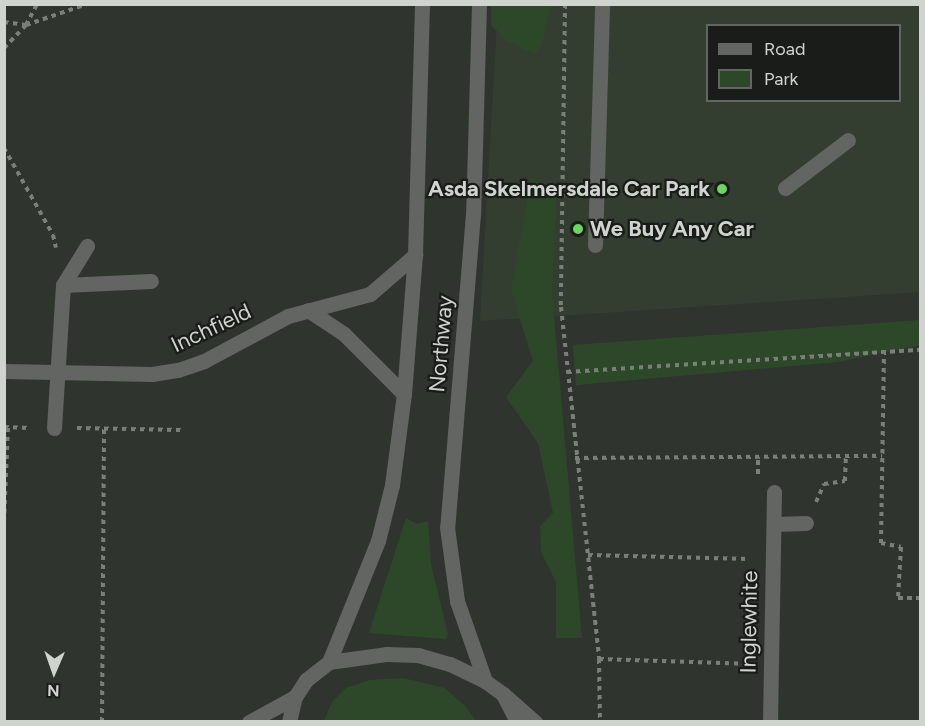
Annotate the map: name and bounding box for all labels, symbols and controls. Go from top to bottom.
legend [706,24,901,102]
text: Road [764,38,805,60]
text: Park [764,68,798,90]
place label: Asda Skelmersdale Car Park [428,176,710,202]
marker: Asda Skelmersdale Car Park [715,182,729,196]
place label: We Buy Any Car [590,216,754,242]
marker: We Buy Any Car [571,222,585,236]
street label: Northway [424,294,458,394]
street label: Inchfield [167,298,255,358]
street label: Inglewhite [735,570,763,674]
north arrow [24,642,84,702]
text: N [47,681,60,700]

